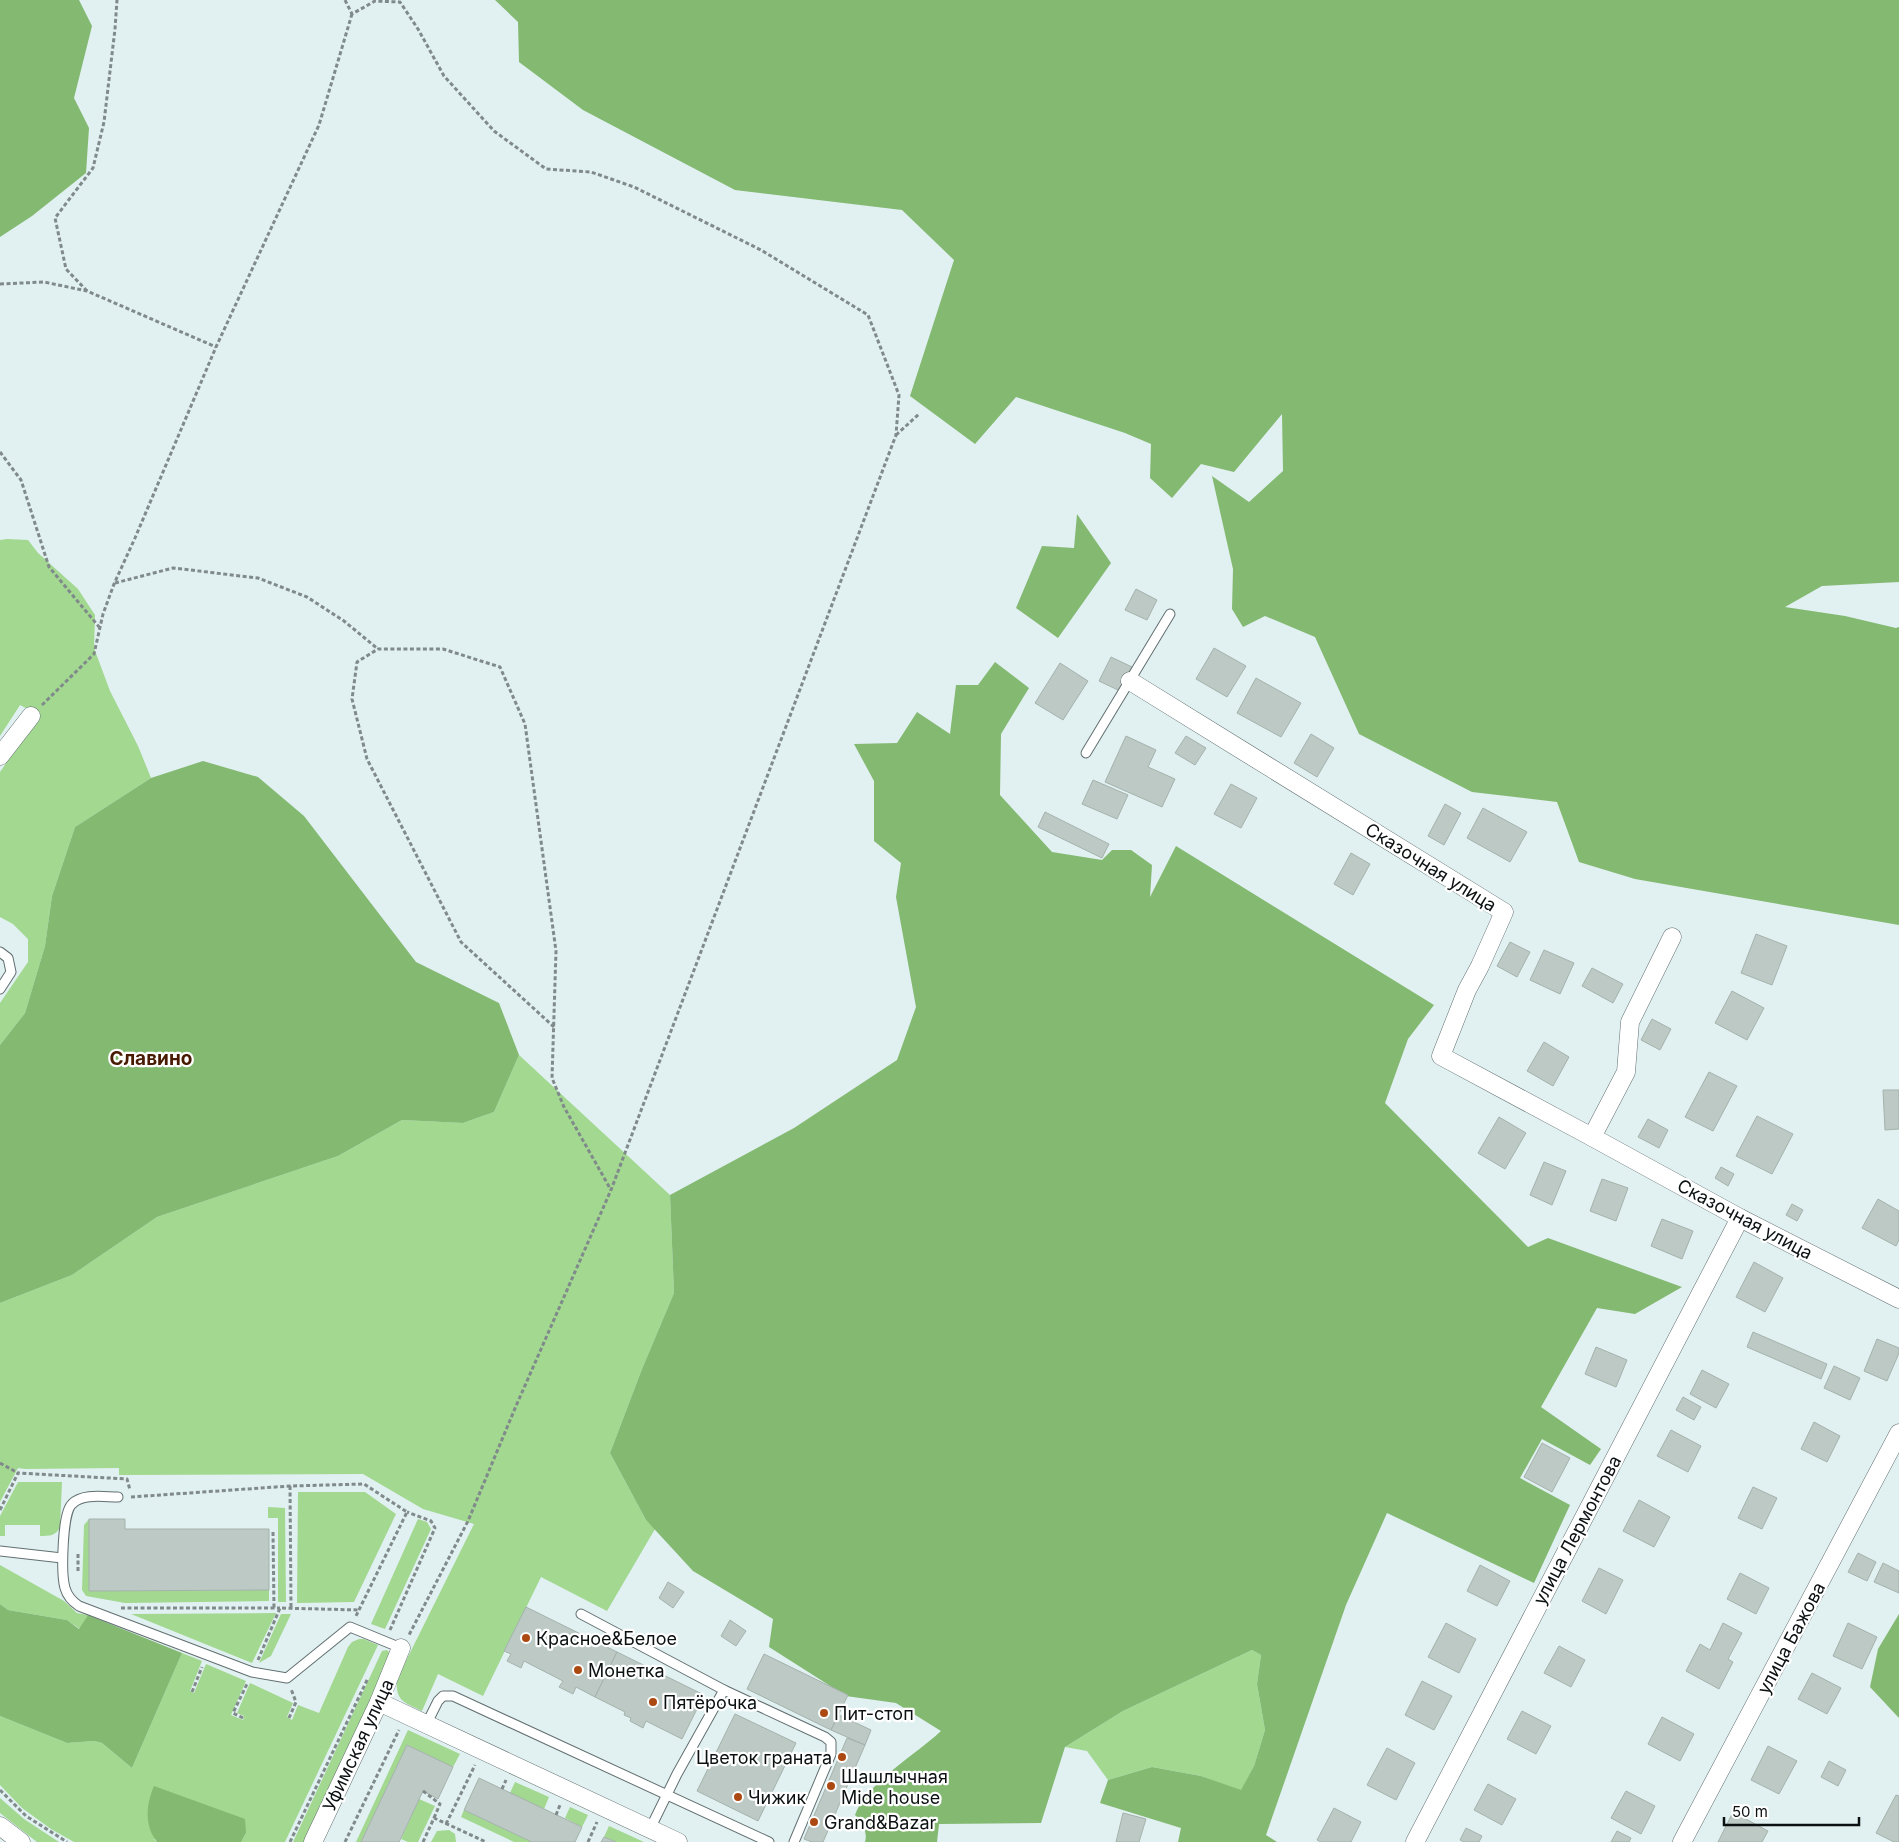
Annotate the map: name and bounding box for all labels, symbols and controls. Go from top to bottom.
street label: Сказочная улица [1362,818,1500,916]
district label: Славино [110,1047,192,1070]
street label: Сказочная улица [1674,1174,1816,1264]
street label: улица Лермонтова [1529,1452,1625,1608]
street label: улица Бажова [1753,1579,1829,1697]
place label: Красное&Белое [536,1628,677,1649]
marker: Красное&Белое [520,1632,532,1644]
place label: Монетка [588,1660,665,1681]
marker: Монетка [572,1664,584,1676]
street label: Уфимская улица [318,1676,398,1814]
place label: Пятёрочка [663,1692,757,1713]
marker: Пятёрочка [647,1696,659,1708]
place label: Пит-стоп [834,1703,914,1724]
marker: Пит-стоп [818,1707,830,1719]
place label: Цветок граната [696,1747,832,1768]
marker: Цветок граната [836,1751,848,1763]
place label: Шашлычная Mide house [841,1766,948,1808]
marker: Шашлычная Mide house [825,1780,837,1792]
place label: Чижик [748,1787,806,1808]
marker: Чижик [732,1791,744,1803]
scale bar [1724,1794,1859,1826]
text: 50 m [1732,1802,1768,1821]
place label: Grand&Bazar [824,1812,936,1833]
marker: Grand&Bazar [808,1816,820,1828]

